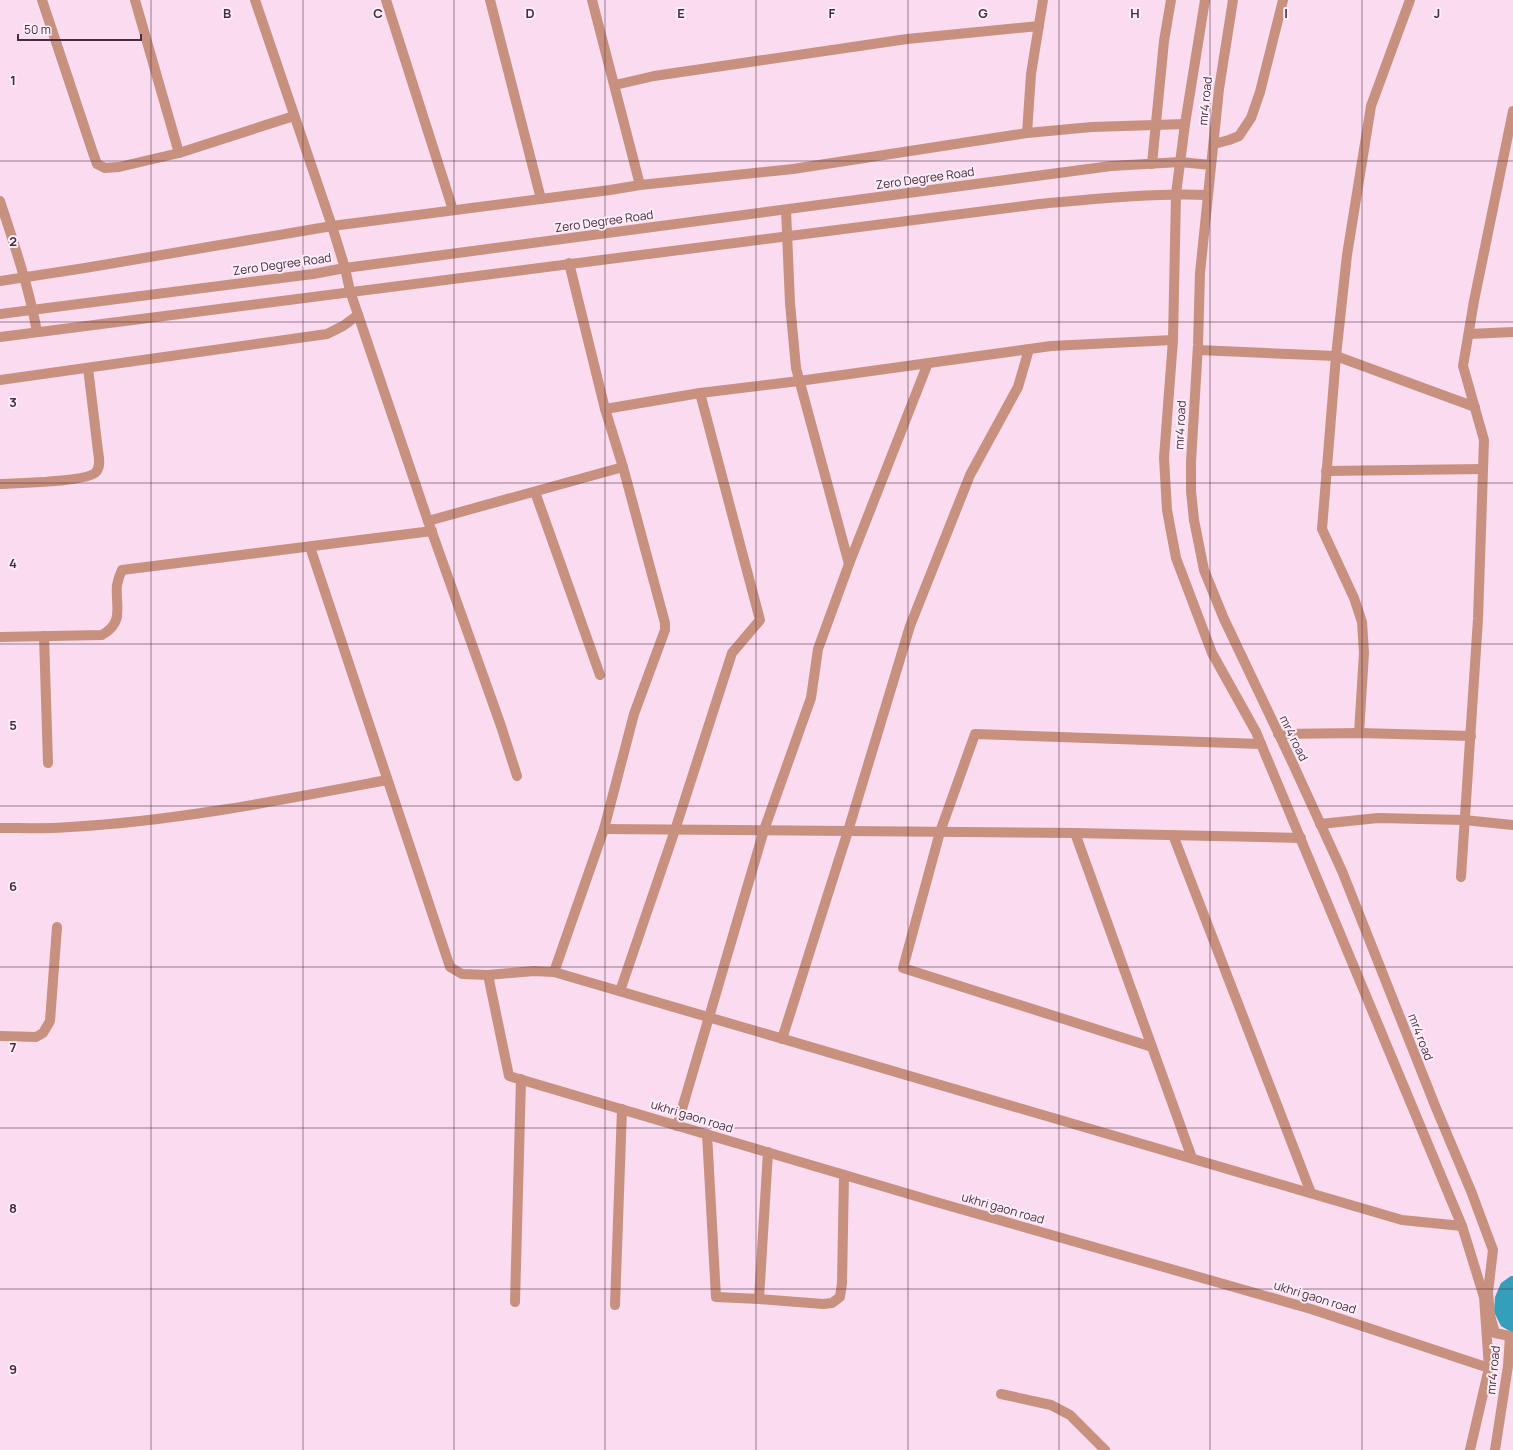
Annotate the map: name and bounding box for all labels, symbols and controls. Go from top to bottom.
text: B [223,4,231,22]
text: C [373,4,383,22]
text: D [525,4,535,22]
text: E [677,4,685,22]
text: F [829,4,836,22]
text: G [978,4,988,22]
text: H [1130,4,1140,22]
text: I [1284,4,1288,22]
text: J [1434,4,1440,22]
scale bar [18,16,141,42]
text: 50 m [24,21,51,38]
text: 1 [10,71,16,89]
street label: mr4 road [1194,76,1216,126]
street label: Zero Degree Road [875,163,975,193]
street label: Zero Degree Road [554,206,654,236]
text: 2 [9,232,17,250]
street label: Zero Degree Road [232,249,332,279]
text: 3 [9,393,17,411]
street label: mr4 road [1170,400,1190,450]
text: 4 [9,554,17,572]
street label: mr4 road [1276,712,1312,764]
text: 5 [9,716,17,734]
text: 6 [9,877,17,895]
street label: mr4 road [1404,1011,1438,1063]
text: 7 [10,1038,17,1056]
street label: ukhri gaon road [649,1095,735,1137]
street label: ukhri gaon road [960,1188,1046,1228]
text: 8 [9,1199,17,1217]
street label: ukhri gaon road [1272,1276,1358,1318]
street label: mr4 road [1482,1345,1504,1395]
text: 9 [9,1360,17,1378]

